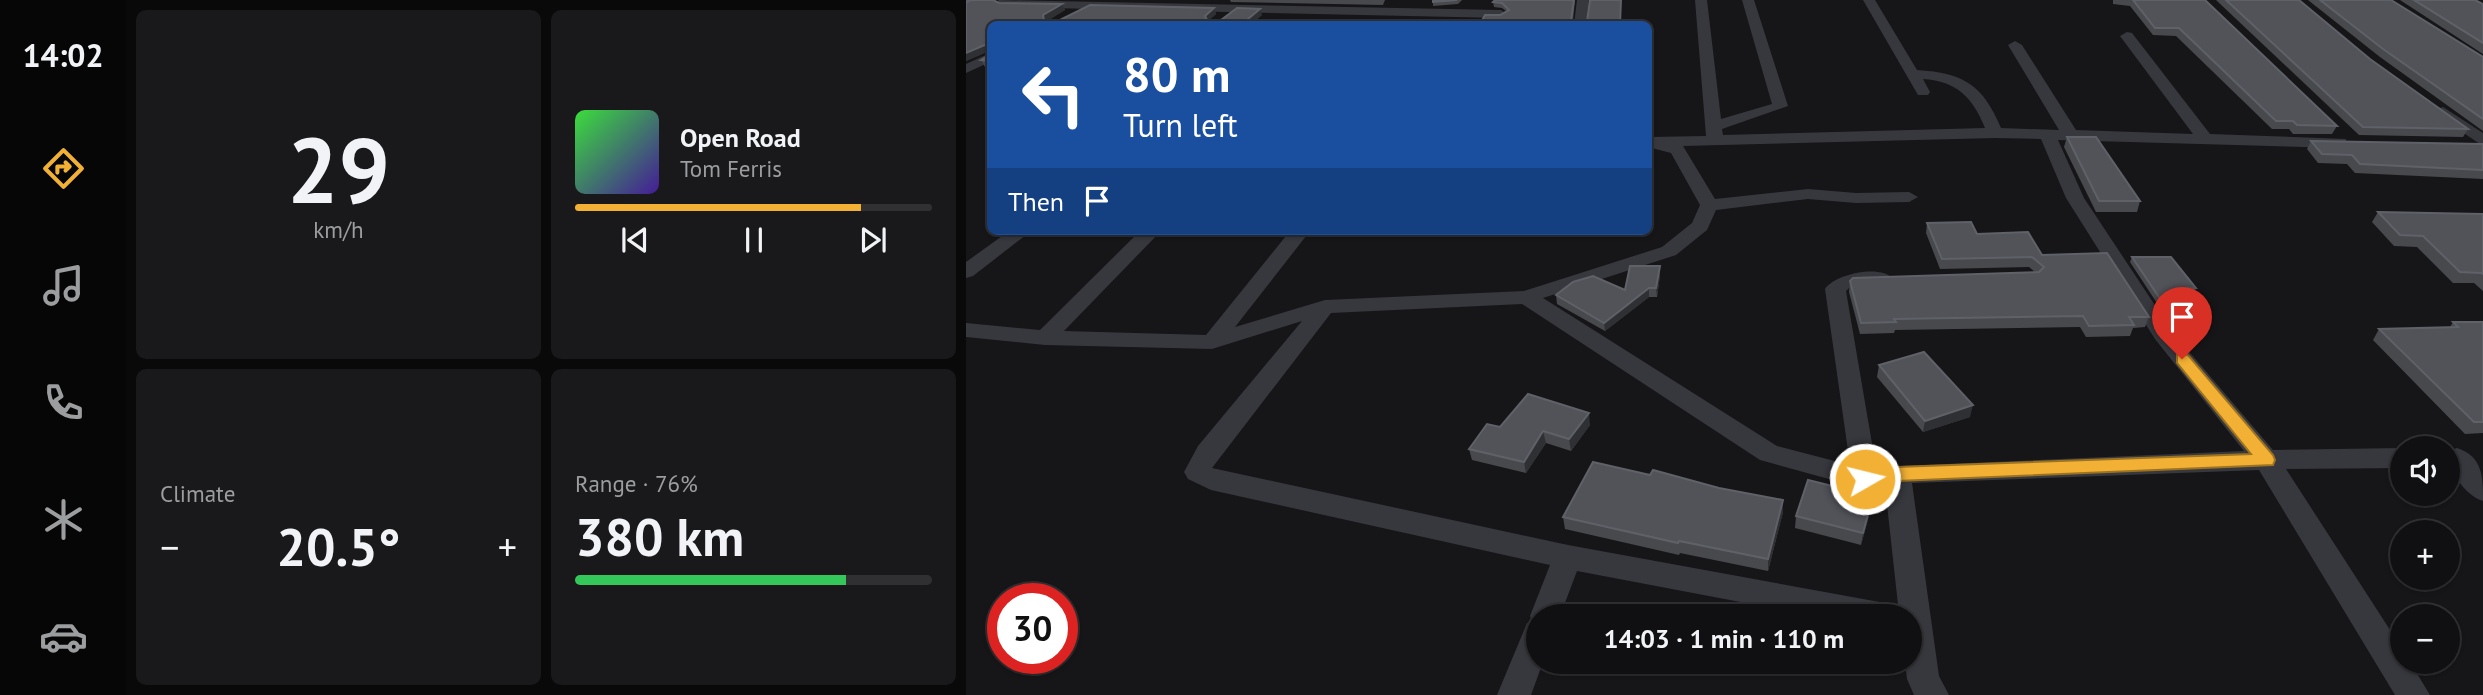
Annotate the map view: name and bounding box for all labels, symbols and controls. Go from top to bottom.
text: 14:02 [22,34,104,76]
text: 80 m [1123,42,1230,106]
icon: left [1008,49,1099,140]
text: Turn left [1123,104,1238,146]
text: 29 [287,110,390,228]
text: Open Road [680,121,801,154]
icon: directions [39,144,88,193]
text: Tom Ferris [680,154,782,183]
icon: arrive [1078,182,1116,220]
text: Then [1008,185,1064,218]
text: km/h [313,215,364,244]
icon: previous [616,221,654,259]
icon: pause [735,221,773,259]
icon: next [854,221,892,259]
icon: music [39,261,88,310]
pin [2152,287,2212,359]
icon: arrive [2163,298,2201,336]
icon: phone [39,378,88,427]
map controls [2390,436,2460,674]
button: sound [2390,436,2460,506]
position arrow [1828,442,1902,516]
text: Range · 76% [575,469,698,498]
text: Climate [160,479,235,508]
icon: climate [39,495,88,544]
text: 380 km [575,503,744,570]
text: 20.5° [277,513,400,580]
button: + [2390,520,2460,590]
text: − [160,522,179,571]
text: + [498,522,517,571]
speed limit sign: 30 [987,583,1078,674]
button: − [2390,604,2460,674]
icon: car [39,612,88,661]
text: 14:03 · 1 min · 110 m [1604,622,1844,655]

